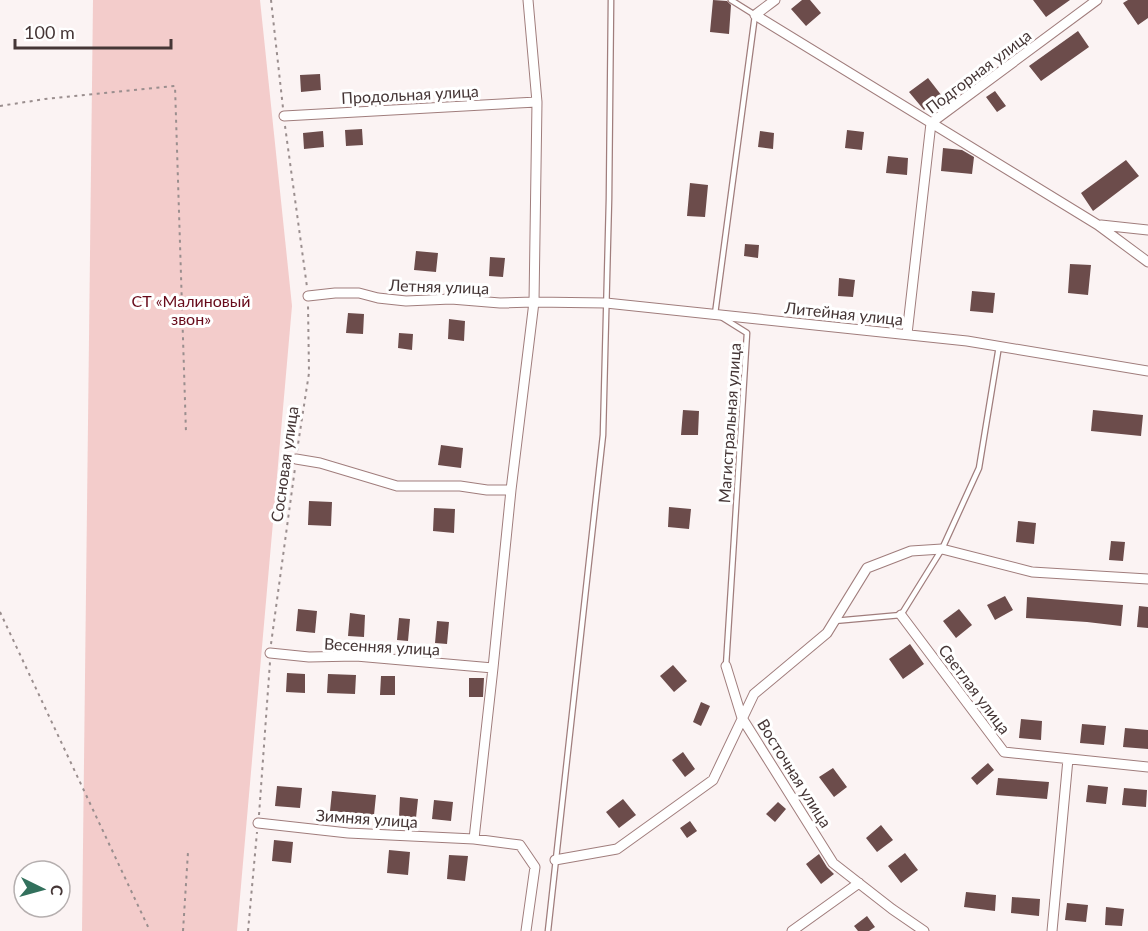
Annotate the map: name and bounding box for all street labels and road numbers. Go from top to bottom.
street label: Подгорная улица [922,25,1034,117]
street label: Продольная улица [341,81,479,107]
street label: Летняя улица [388,275,489,297]
street label: Литейная улица [783,297,904,329]
street label: Магистральная улица [714,342,744,504]
street label: Сосновая улица [266,405,302,523]
street label: Весенняя улица [323,633,441,659]
street label: Светлая улица [935,640,1015,738]
street label: Восточная улица [754,715,836,831]
street label: Зимняя улица [315,805,419,831]

